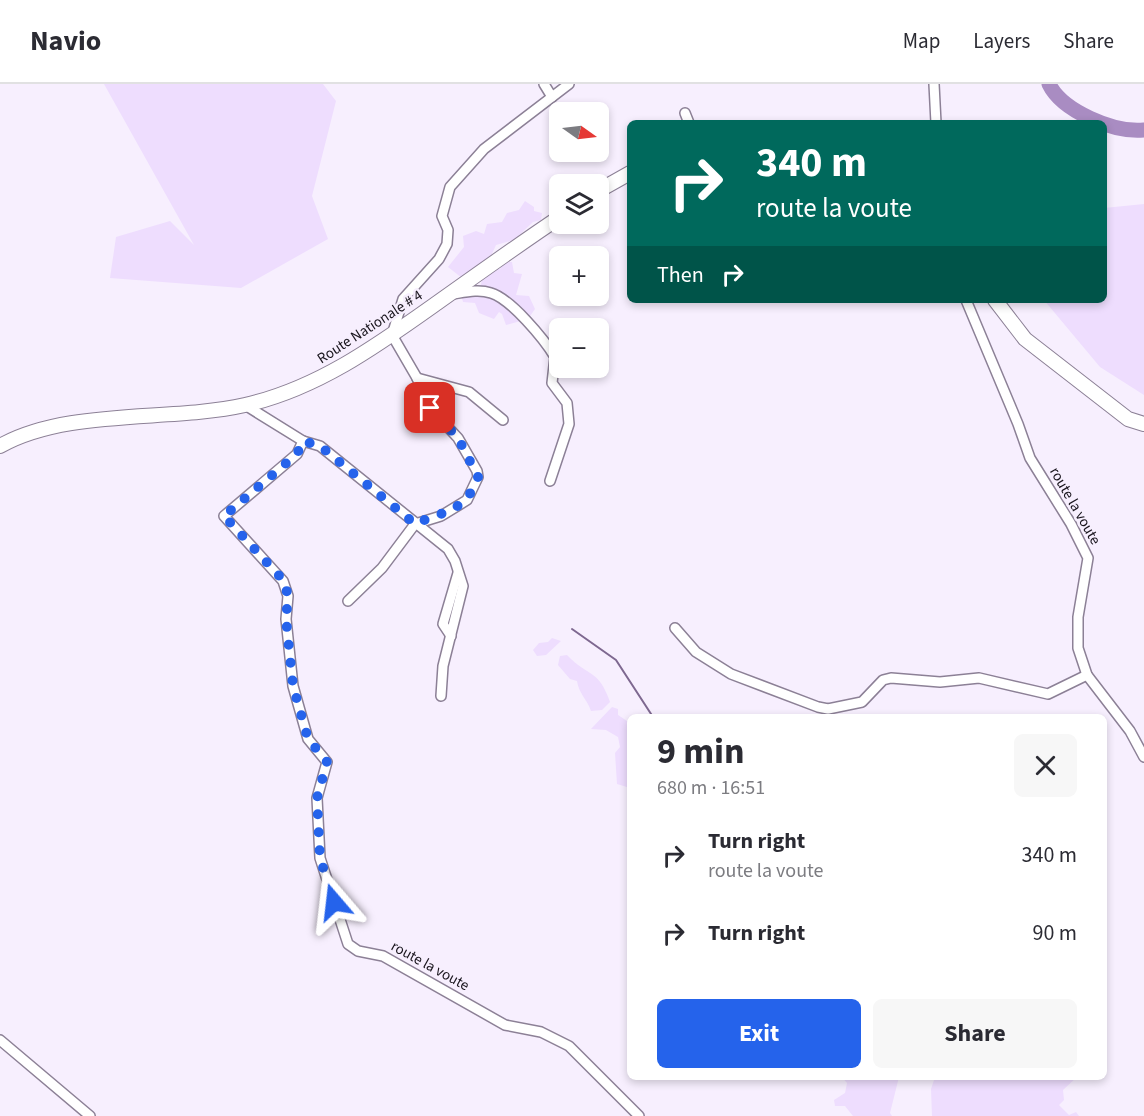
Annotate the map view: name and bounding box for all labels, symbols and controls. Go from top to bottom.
text: Navio [30,21,101,61]
text: Map [903,26,940,56]
text: Layers [973,26,1030,56]
text: Share [1063,26,1114,56]
north arrow [549,102,609,162]
map controls [549,102,609,378]
text: 340 m [756,133,867,193]
icon: right [657,144,735,222]
button: layers [549,174,609,234]
text: route la voute [756,189,912,228]
button: + [549,246,609,306]
icon: right [716,258,749,291]
text: Then [657,259,704,291]
street label: Route Nationale # 4 [313,285,427,369]
button: − [549,318,609,378]
pin [404,382,455,433]
icon: arrive [413,391,446,424]
street label: route la voute [1044,463,1106,549]
text: 9 min [657,726,745,777]
button: close [1014,734,1077,797]
text: 680 m · 16:51 [657,774,765,802]
text: Turn right [708,825,805,857]
icon: right [657,839,690,872]
text: 340 m [1022,839,1077,871]
text: route la voute [708,857,823,885]
position arrow [302,870,366,934]
icon: right [657,917,690,950]
text: Turn right [708,917,805,949]
text: 90 m [1032,917,1077,949]
street label: route la voute [387,936,473,996]
button: Exit [657,999,861,1068]
button: Share [873,999,1077,1068]

